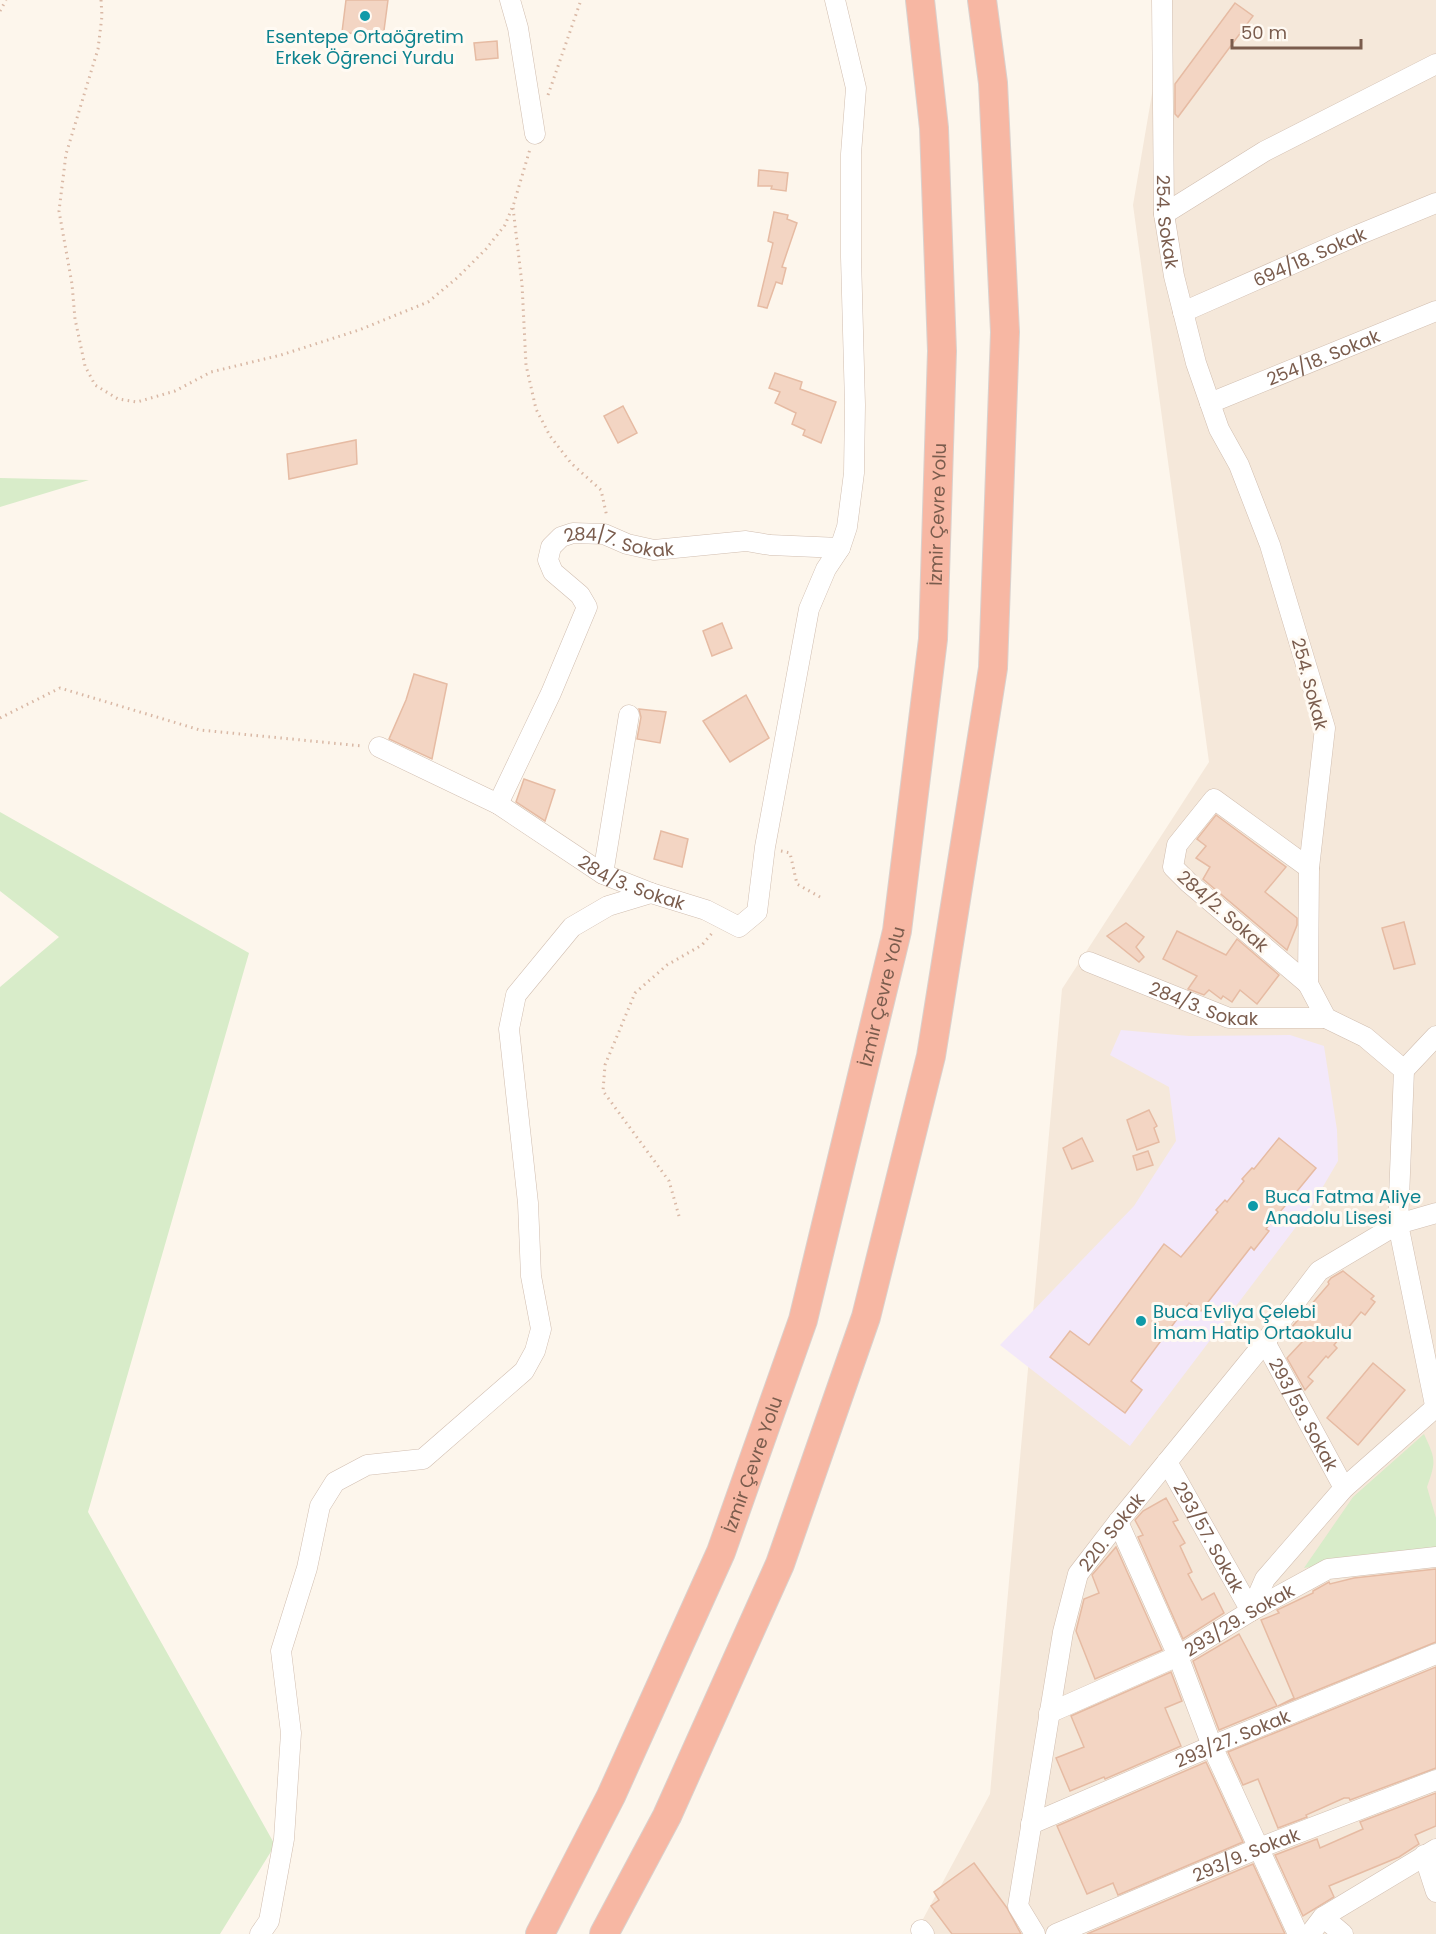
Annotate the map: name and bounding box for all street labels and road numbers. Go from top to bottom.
street label: 254. Sokak [1151,175,1185,271]
street label: 694/18. Sokak [1249,220,1370,292]
street label: 254/18. Sokak [1263,323,1384,391]
street label: İzmir Çevre Yolu [922,442,952,586]
street label: 284/7. Sokak [560,521,676,563]
street label: 254. Sokak [1286,635,1334,734]
street label: 284/3. Sokak [574,849,689,916]
street label: 284/2. Sokak [1172,864,1275,958]
street label: İzmir Çevre Yolu [852,924,910,1069]
street label: 284/3. Sokak [1146,975,1259,1031]
street label: 293/59. Sokak [1263,1353,1345,1476]
street label: İzmir Çevre Yolu [716,1393,788,1536]
street label: 293/57. Sokak [1168,1477,1251,1597]
street label: 220. Sokak [1072,1487,1150,1576]
street label: 293/29. Sokak [1179,1577,1299,1662]
street label: 293/27. Sokak [1171,1703,1294,1773]
street label: 293/9. Sokak [1188,1821,1304,1887]

